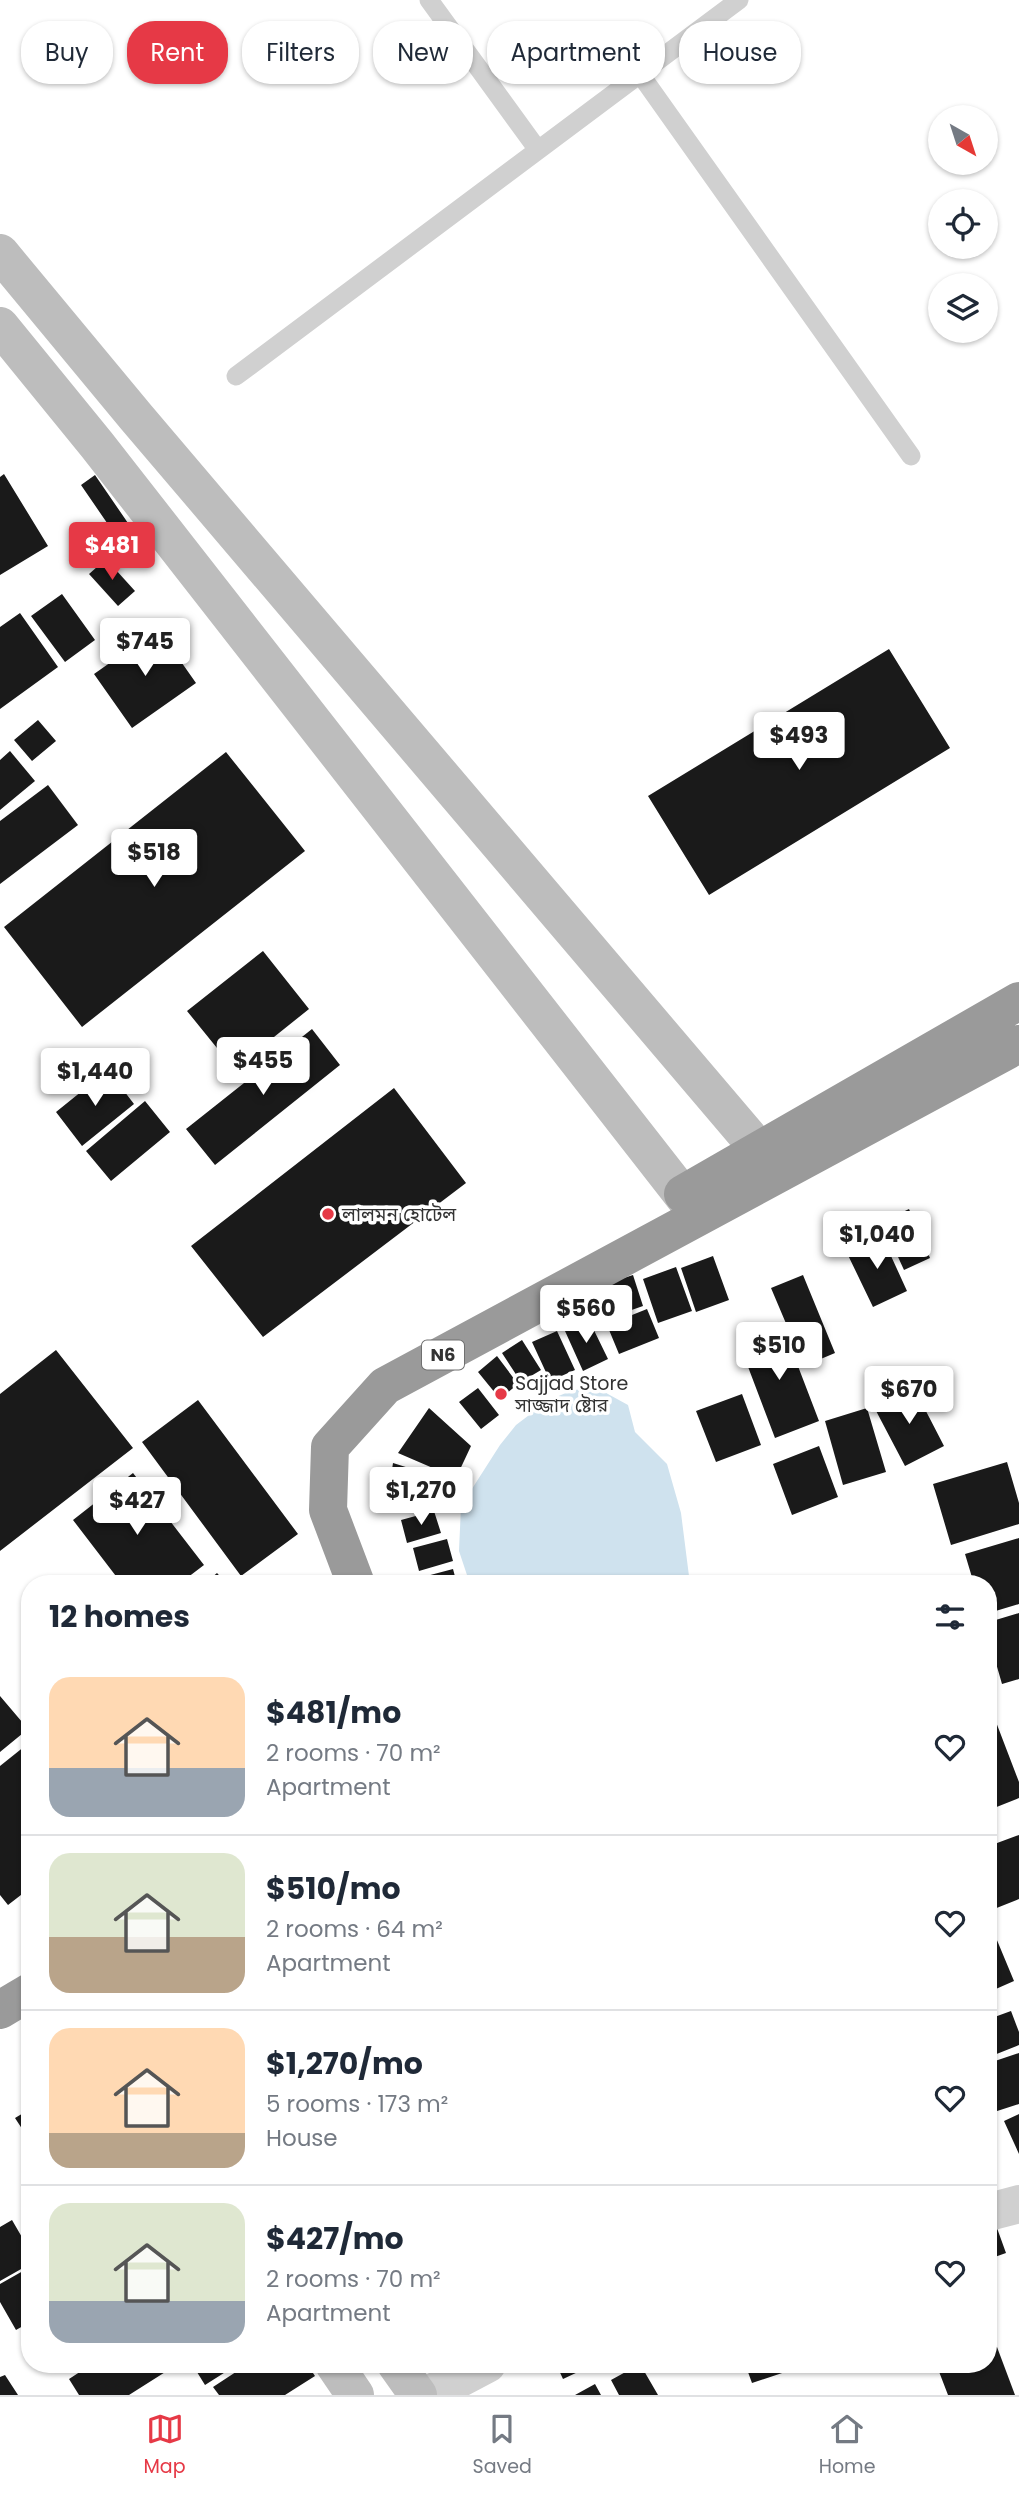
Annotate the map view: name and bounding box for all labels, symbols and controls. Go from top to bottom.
chip: Buy [21,21,113,84]
chip: Rent [127,21,228,84]
chip: Filters [242,21,359,84]
chip: New [373,21,473,84]
chip: Apartment [487,21,665,84]
chip: House [679,21,801,84]
north arrow [928,105,998,175]
map controls [928,105,998,343]
button: locate [928,189,998,259]
button: layers [928,273,998,343]
pin: $481 [71,522,153,582]
text: $481 [85,529,139,561]
pin: $745 [104,618,186,678]
text: $745 [116,625,174,657]
pin: $493 [758,712,840,772]
text: $493 [770,719,828,751]
pin: $518 [113,830,195,889]
text: $518 [127,836,181,868]
pin: $455 [222,1038,304,1097]
text: $455 [233,1044,293,1076]
pin: $1,440 [38,1048,152,1108]
text: $1,440 [57,1055,133,1087]
place label: লালমন হোটেল [341,1201,457,1228]
marker: লালমন হোটেল [320,1206,336,1222]
pin: $1,040 [820,1212,934,1271]
text: $1,040 [839,1218,915,1250]
pin: $560 [545,1286,627,1345]
text: $560 [556,1292,616,1324]
pin: $510 [738,1322,820,1382]
text: $510 [752,1329,806,1361]
road number: N6 [422,1340,464,1370]
pin: $670 [868,1366,950,1426]
place label: Sajjad Store সাজ্জাদ ষ্টোর [514,1370,628,1419]
text: $670 [880,1373,938,1405]
marker: Sajjad Store সাজ্জাদ ষ্টোর [493,1386,509,1402]
pin: $1,270 [364,1468,478,1527]
text: $1,270 [386,1474,456,1506]
pin: $427 [96,1478,178,1537]
text: $427 [109,1484,165,1516]
text: 12 homes [49,1595,190,1638]
icon: filters [931,1598,969,1636]
text: $481/mo [266,1691,401,1734]
icon: home [105,1705,189,1789]
icon: heart [931,1728,969,1766]
text: 2 rooms · 70 m² [266,1737,441,1769]
text: Apartment [266,1771,391,1803]
text: $510/mo [266,1867,401,1910]
icon: home [105,1881,189,1965]
icon: heart [931,1904,969,1942]
text: 2 rooms · 64 m² [266,1913,443,1945]
text: Apartment [266,1947,391,1979]
text: $1,270/mo [266,2042,423,2085]
icon: home [105,2056,189,2140]
icon: heart [931,2079,969,2117]
text: 5 rooms · 173 m² [266,2088,448,2120]
text: House [266,2122,338,2154]
text: $427/mo [266,2217,404,2260]
icon: home [105,2231,189,2315]
icon: heart [931,2254,969,2292]
text: 2 rooms · 70 m² [266,2263,441,2295]
text: Apartment [266,2297,391,2329]
tab: Map [143,2410,186,2481]
tab: Saved [473,2410,532,2481]
tab: Home [819,2410,875,2481]

